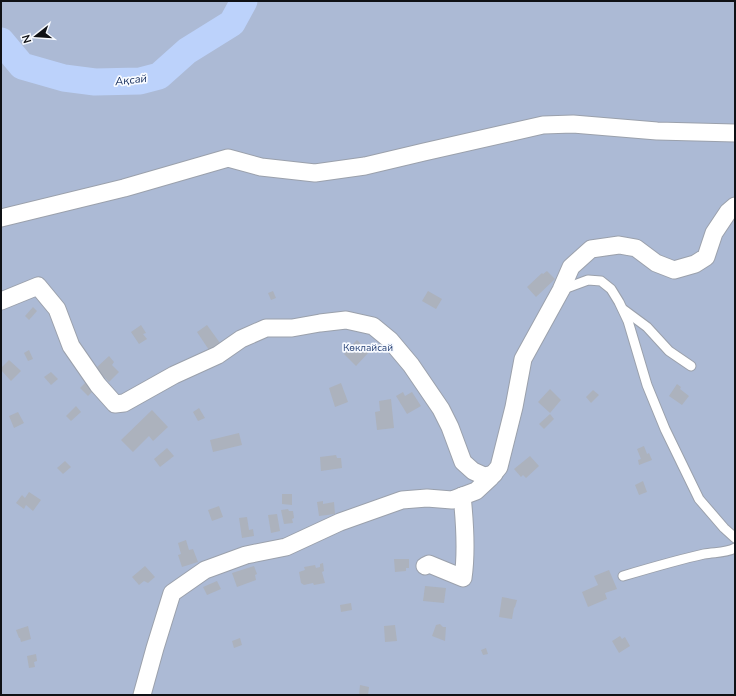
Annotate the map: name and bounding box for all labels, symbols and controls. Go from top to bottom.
north arrow [16,16,56,56]
text: N [19,33,35,45]
water label: Ақсай [113,71,148,89]
park label: Көклайсай [343,341,393,355]

